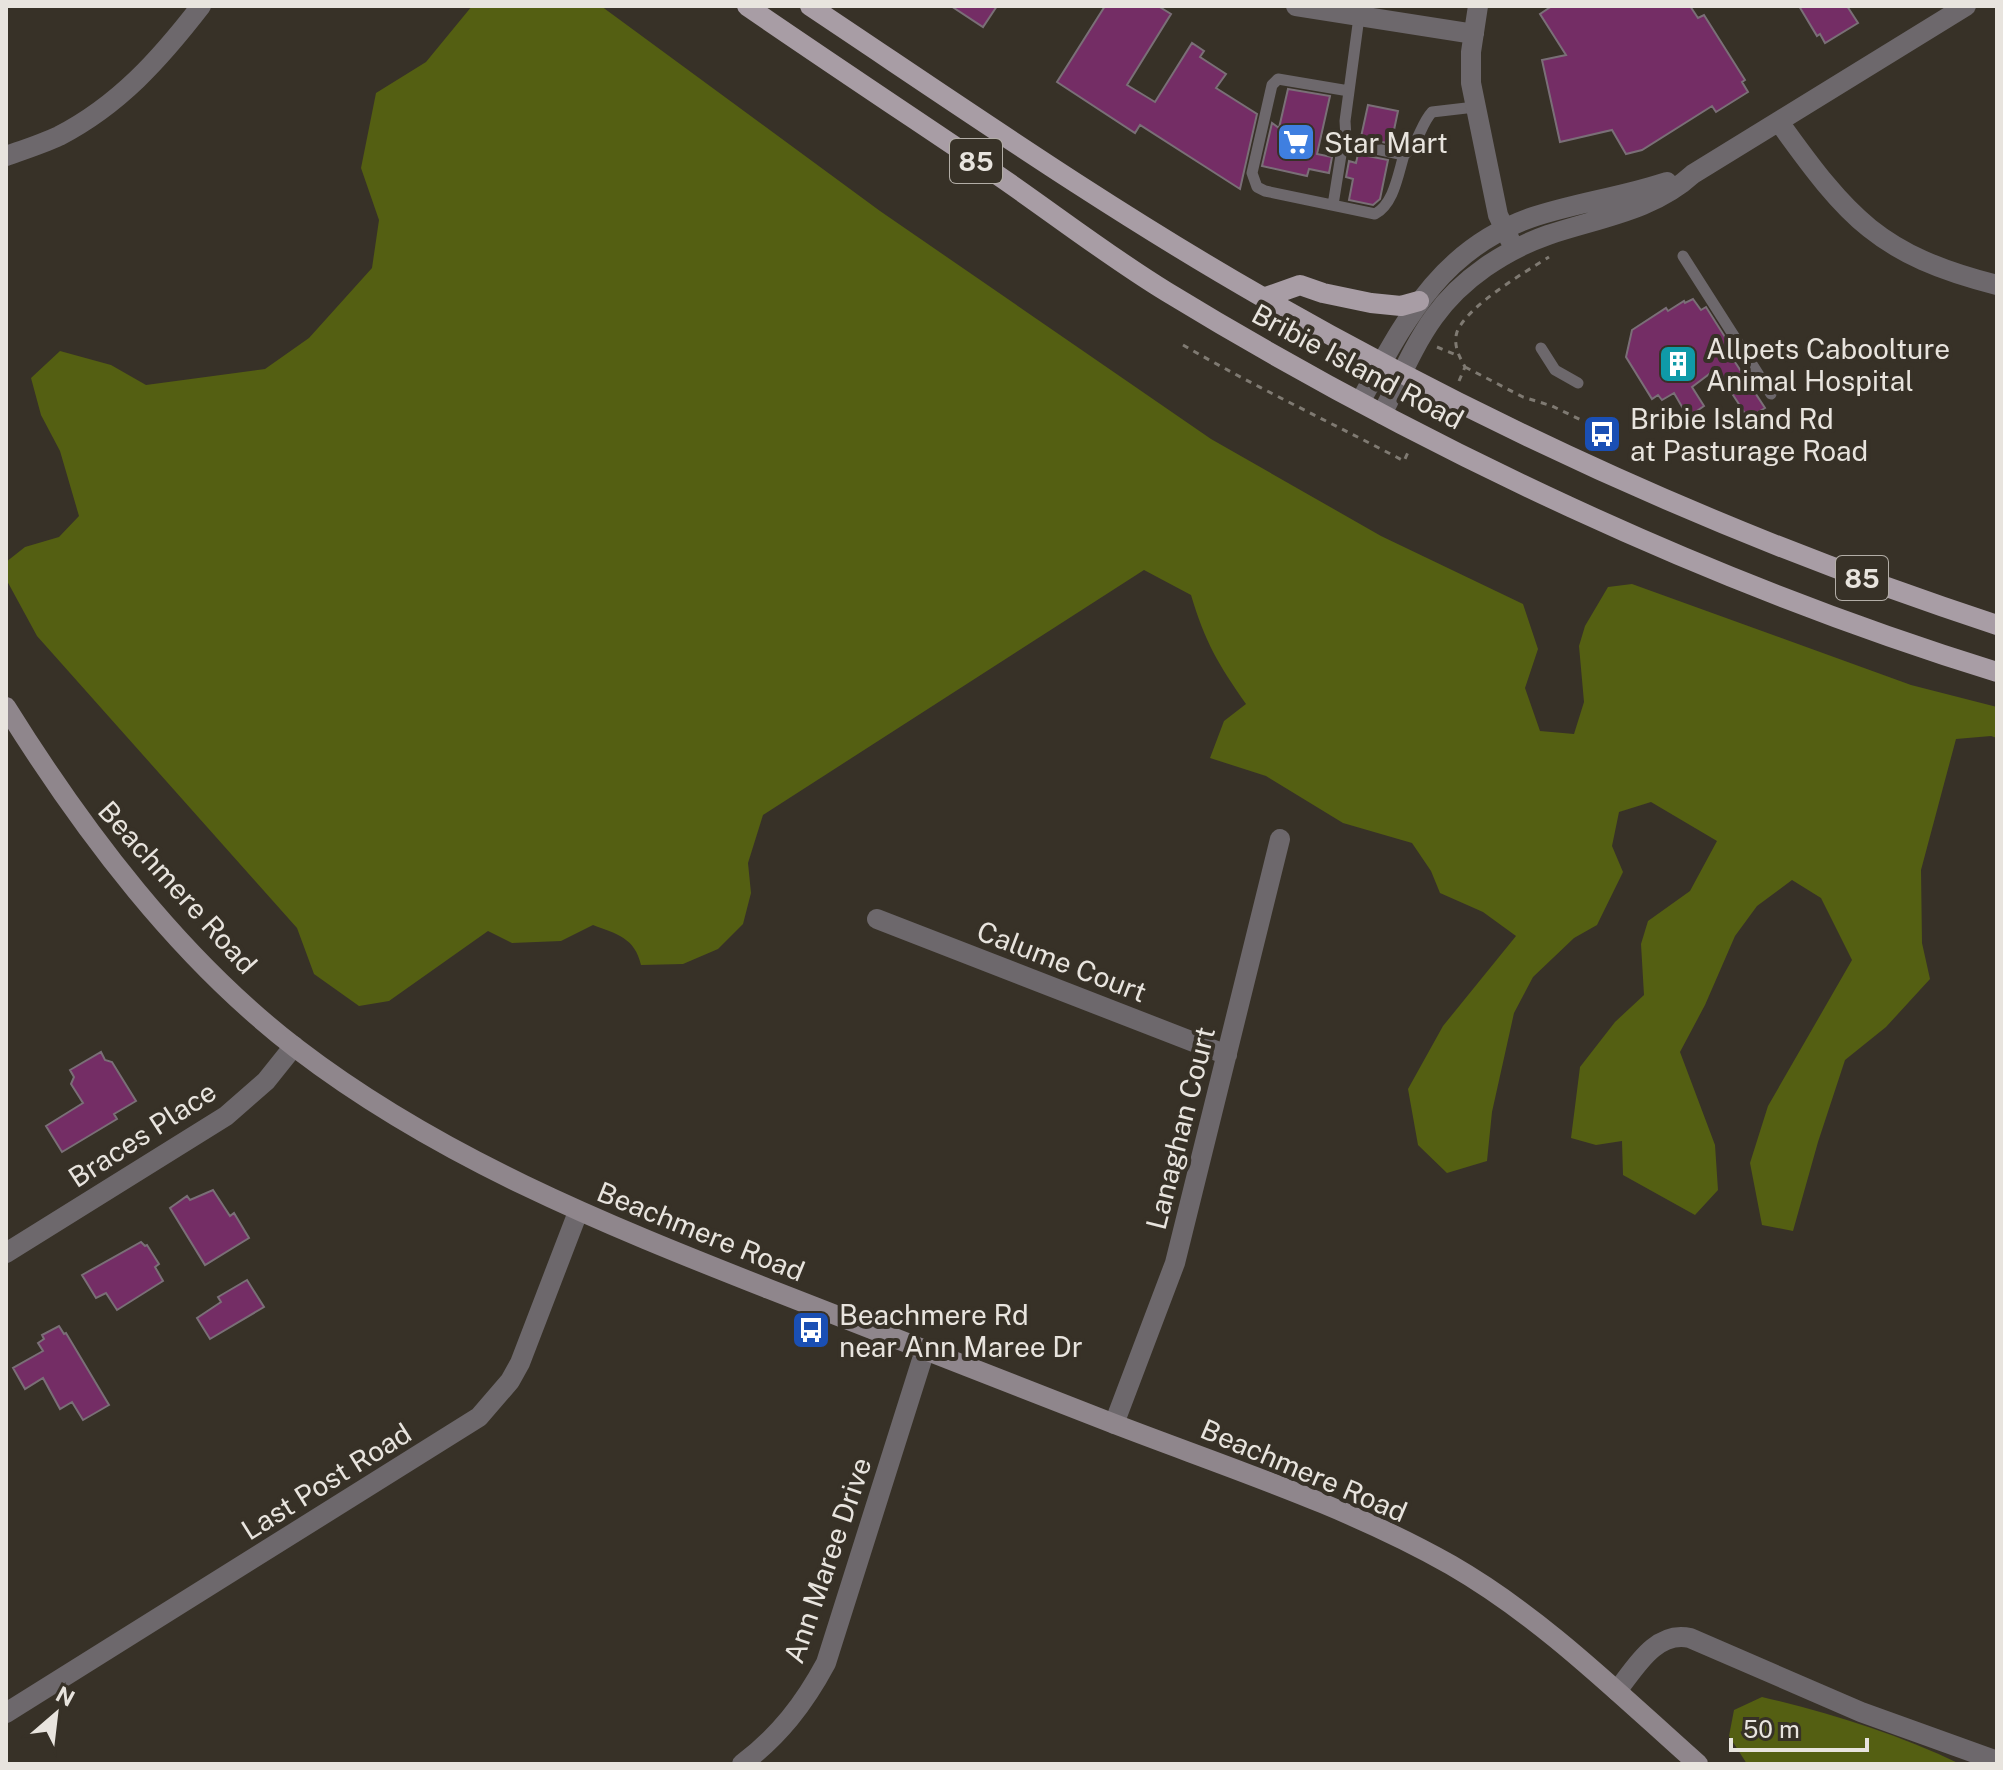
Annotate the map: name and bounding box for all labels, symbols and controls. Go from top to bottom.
supermarket icon: Star Mart [1275,121,1317,163]
place label: Star Mart [1324,126,1448,159]
road number: 85 [950,139,1002,183]
street label: Bribie Island Road [1247,296,1469,436]
place label: Allpets Caboolture Animal Hospital [1706,332,1950,397]
building icon: Allpets Caboolture Animal Hospital [1657,343,1699,385]
place label: Bribie Island Rd at Pasturage Road [1630,402,1868,467]
bus stop icon: Bribie Island Rd at Pasturage Road [1581,413,1623,455]
road number: 85 [1836,556,1888,600]
street label: Beachmere Road [92,794,264,980]
street label: Calume Court [973,914,1151,1008]
street label: Lanaghan Court [1139,1023,1221,1233]
street label: Braces Place [62,1074,222,1194]
street label: Beachmere Road [592,1174,810,1288]
place label: Beachmere Rd near Ann Maree Dr [839,1298,1083,1363]
bus stop icon: Beachmere Rd near Ann Maree Dr [790,1309,832,1351]
street label: Beachmere Road [1196,1412,1412,1528]
street label: Last Post Road [235,1416,417,1546]
street label: Ann Maree Drive [776,1453,878,1667]
north arrow [16,1674,96,1754]
text: N [52,1681,79,1712]
scale bar [1731,1702,1867,1752]
text: 50 m [1743,1715,1800,1743]

